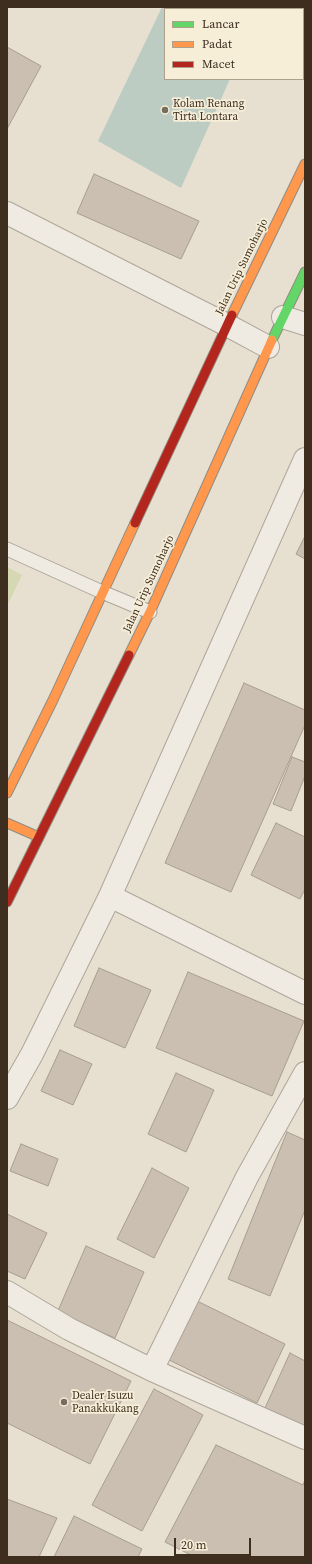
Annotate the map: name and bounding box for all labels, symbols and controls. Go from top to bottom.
legend [164,8,304,80]
text: Lancar [202,16,239,32]
text: Padat [202,36,232,52]
text: Macet [202,56,235,72]
place label: Kolam Renang Tirta Lontara [173,97,244,123]
marker: Kolam Renang Tirta Lontara [160,105,170,115]
street label: Jalan Urip Sumoharjo [213,217,271,317]
street label: Jalan Urip Sumoharjo [121,533,177,635]
place label: Dealer Isuzu Panakkukang [72,1389,139,1415]
marker: Dealer Isuzu Panakkukang [59,1397,69,1407]
scale bar [176,1530,253,1556]
text: 20 m [181,1537,207,1553]

